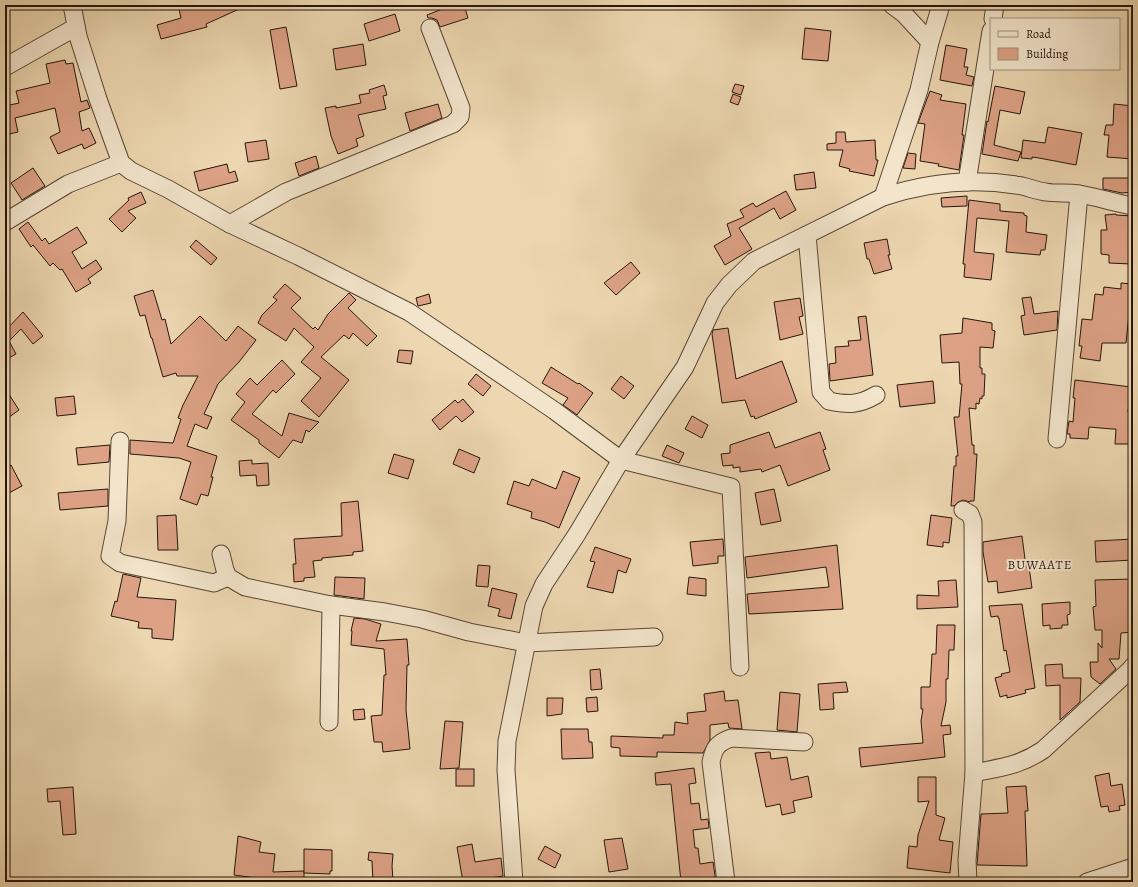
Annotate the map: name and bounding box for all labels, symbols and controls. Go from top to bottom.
legend [990,18,1120,70]
text: Road [1026,26,1052,42]
text: Building [1026,46,1068,62]
district label: BUWAATE [1008,556,1072,573]

